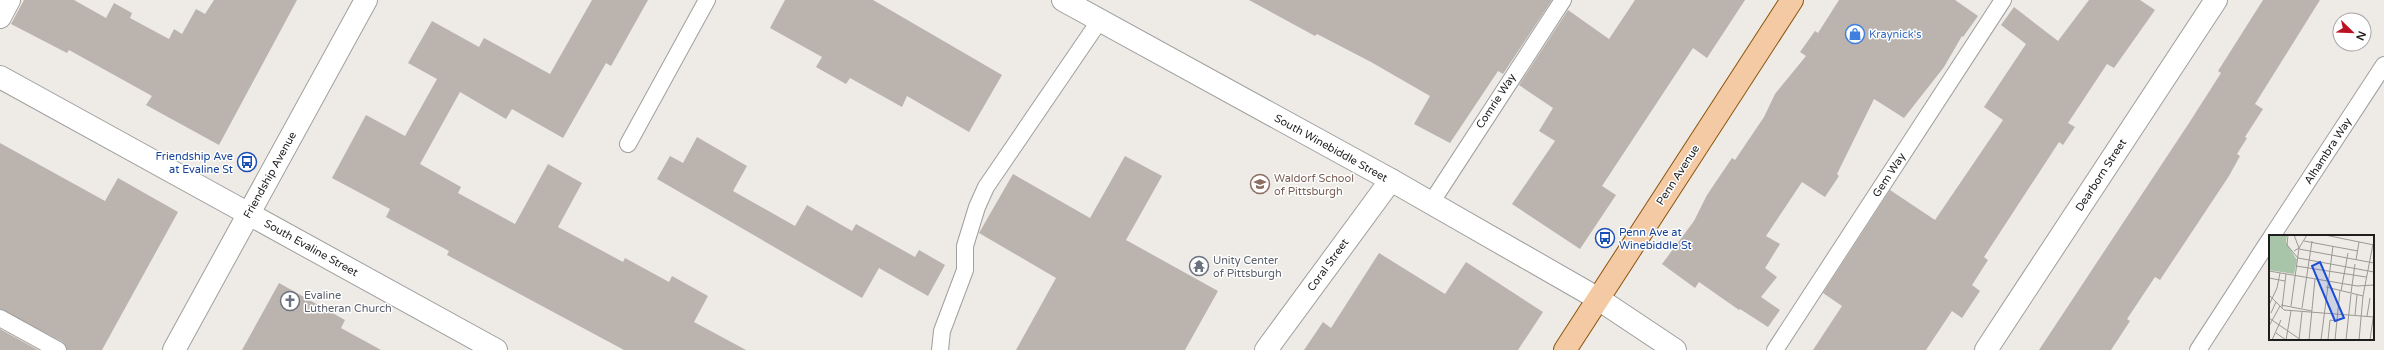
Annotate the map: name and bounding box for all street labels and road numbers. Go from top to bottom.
street label: Comrie Way [1473,71,1519,131]
street label: South Winebiddle Street [1272,111,1390,185]
street label: Alhambra Way [2302,115,2354,187]
street label: Friendship Avenue [241,129,299,221]
street label: Dearborn Street [2073,136,2129,214]
street label: Penn Avenue [1654,142,1702,208]
street label: Gem Way [1870,150,1908,200]
street label: South Evaline Street [262,217,360,279]
street label: Coral Street [1305,236,1351,294]

